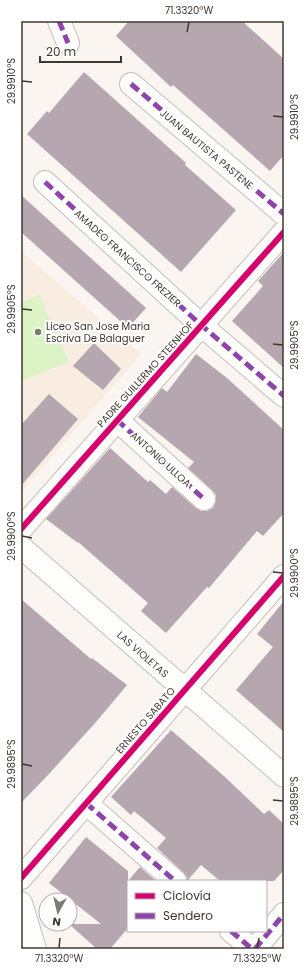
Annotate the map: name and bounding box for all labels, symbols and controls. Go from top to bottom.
text: 71.3320°W [165,3,213,18]
scale bar [40,38,121,64]
text: 20 m [46,43,76,60]
text: 29.9910°S [4,58,19,104]
text: 29.9910°S [287,94,302,140]
street label: JUAN BAUTISTA PASTENE [157,106,257,193]
street label: AMADEO FRANCISCO FREZIER [71,206,184,311]
text: 29.9905°S [4,284,19,334]
street label: PADRE GUILLERMO STEENHOF [94,318,197,431]
place label: Liceo San Jose Maria Escriva De Balaguer [46,319,150,346]
text: 29.9905°S [287,320,302,370]
marker: Liceo San Jose Maria Escriva De Balaguer [33,327,43,337]
street label: ANTONIO ULLOA [127,428,195,491]
text: 29.9900°S [4,511,19,561]
text: 29.9900°S [287,548,302,598]
street label: LAS VIOLETAS [114,628,172,681]
street label: ERNESTO SABATO [112,684,179,757]
text: 29.9895°S [4,739,19,789]
text: 29.9895°S [287,776,302,826]
legend [127,880,267,932]
text: Ciclovía [163,887,211,904]
north arrow [38,892,78,932]
text: Sendero [163,907,213,924]
text: N [51,913,62,930]
text: 71.3320°W [35,951,83,966]
text: 71.3325°W [233,951,281,966]

